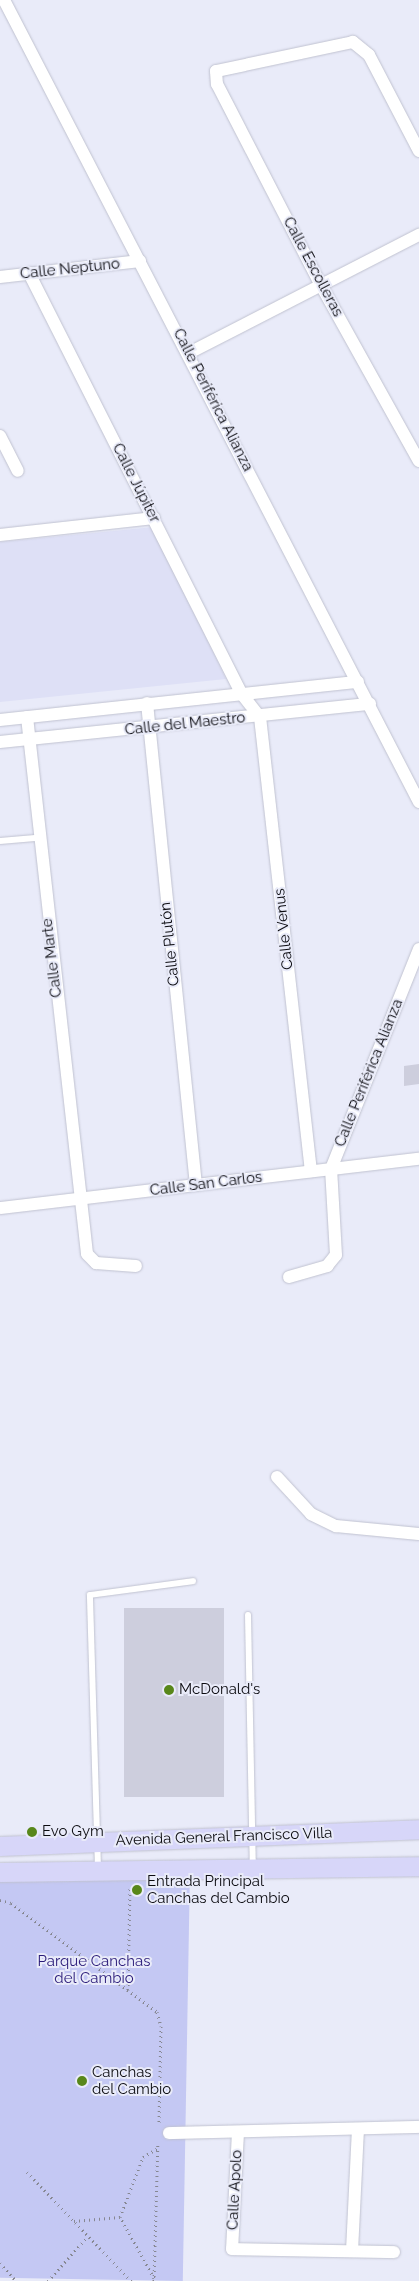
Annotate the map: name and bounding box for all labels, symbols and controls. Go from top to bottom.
street label: Calle Escolleras [279,214,347,320]
street label: Calle Neptuno [19,255,121,283]
street label: Calle Periférica Alianza [169,326,257,474]
street label: Calle Júpiter [108,440,164,526]
street label: Calle del Maestro [124,709,246,739]
street label: Calle Venus [271,887,297,971]
street label: Calle Plutón [157,901,183,987]
street label: Calle Marte [38,917,66,999]
street label: Calle Periférica Alianza [331,996,407,1150]
street label: Calle San Carlos [149,1168,263,1200]
place label: McDonald's [179,1681,260,1699]
marker: McDonald's [163,1684,175,1696]
place label: Evo Gym [42,1823,104,1841]
street label: Avenida General Francisco Villa [115,1824,333,1850]
marker: Evo Gym [26,1826,38,1838]
place label: Entrada Principal Canchas del Cambio [147,1872,290,1907]
marker: Entrada Principal Canchas del Cambio [131,1884,143,1896]
park label: Parque Canchas del Cambio [38,1952,150,1987]
place label: Canchas del Cambio [92,2063,172,2098]
marker: Canchas del Cambio [76,2075,88,2087]
street label: Calle Apolo [224,2149,246,2231]

